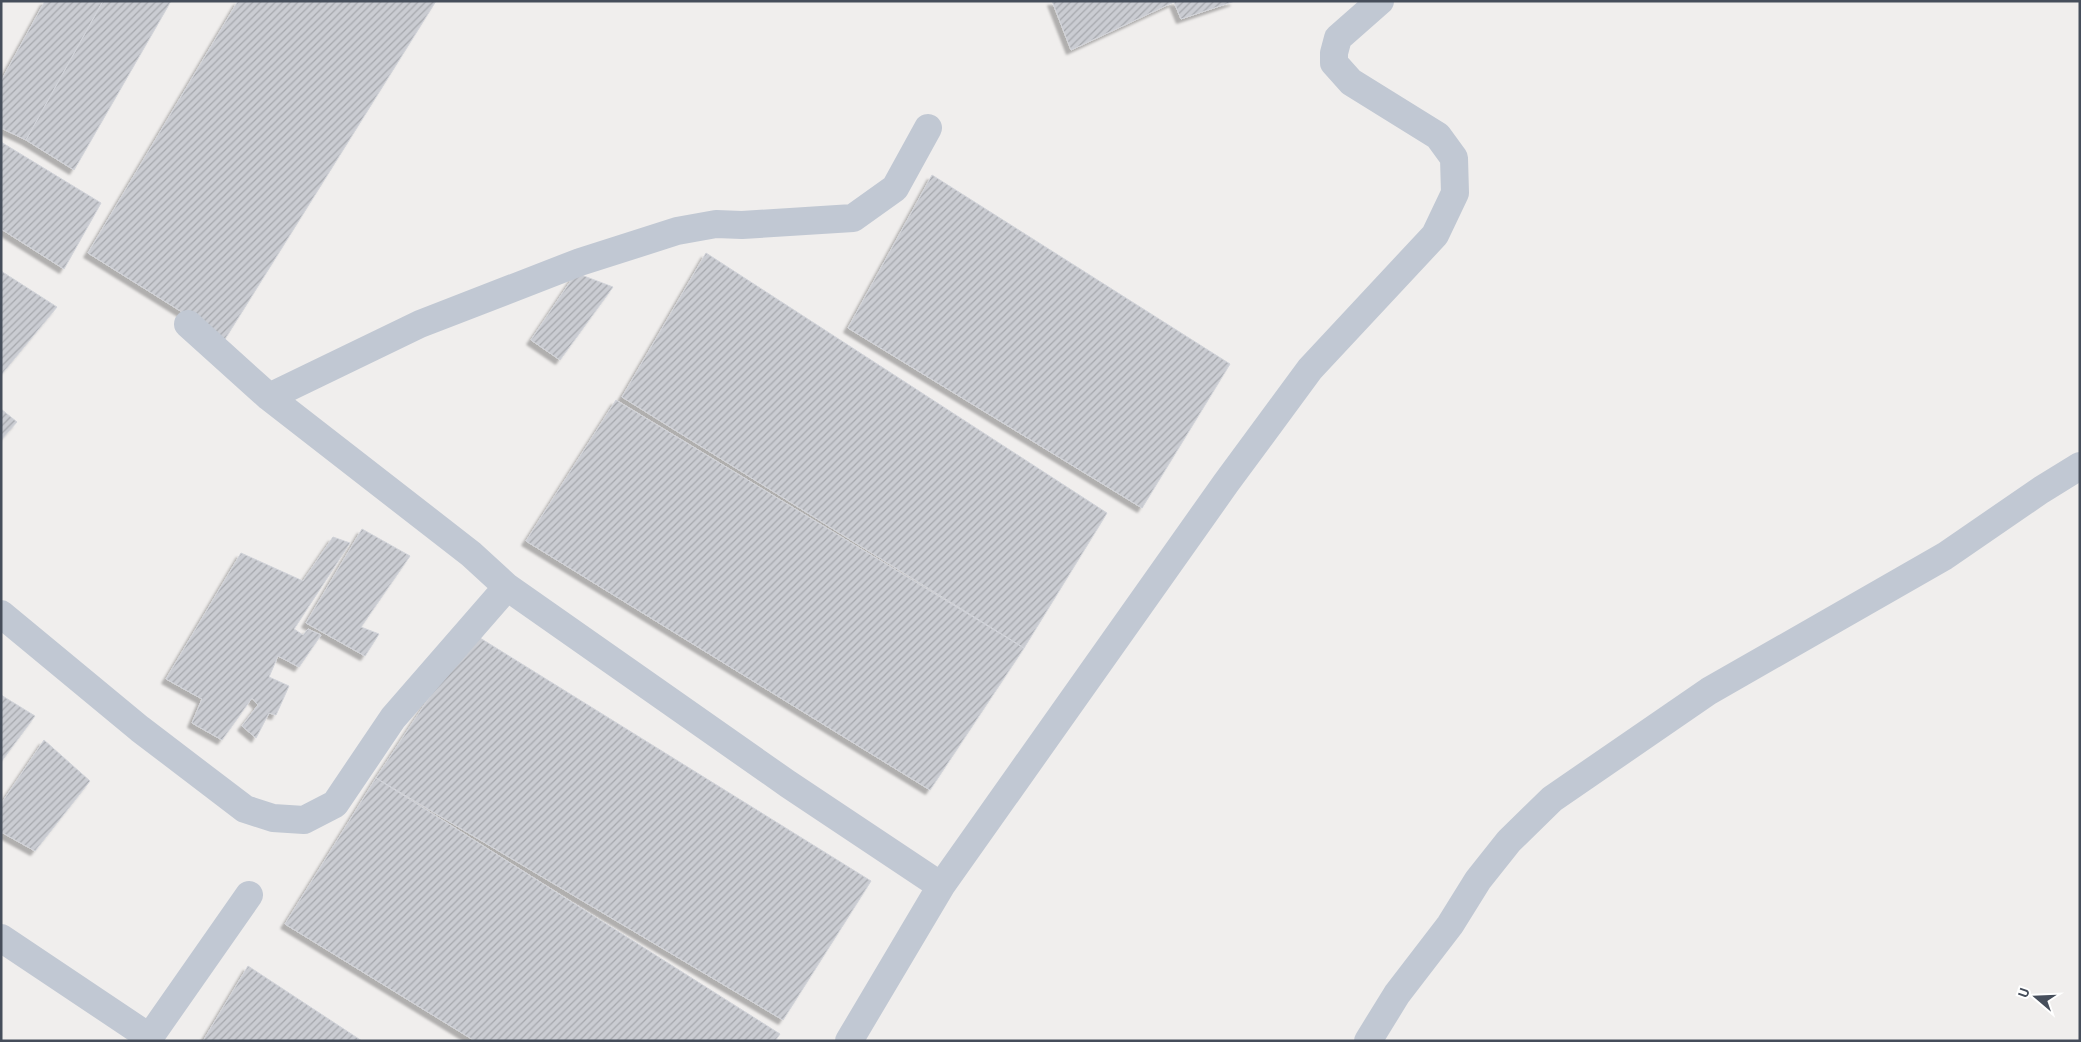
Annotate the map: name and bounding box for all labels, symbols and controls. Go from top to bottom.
north arrow [2011,972,2061,1022]
text: U [2014,986,2034,1000]

